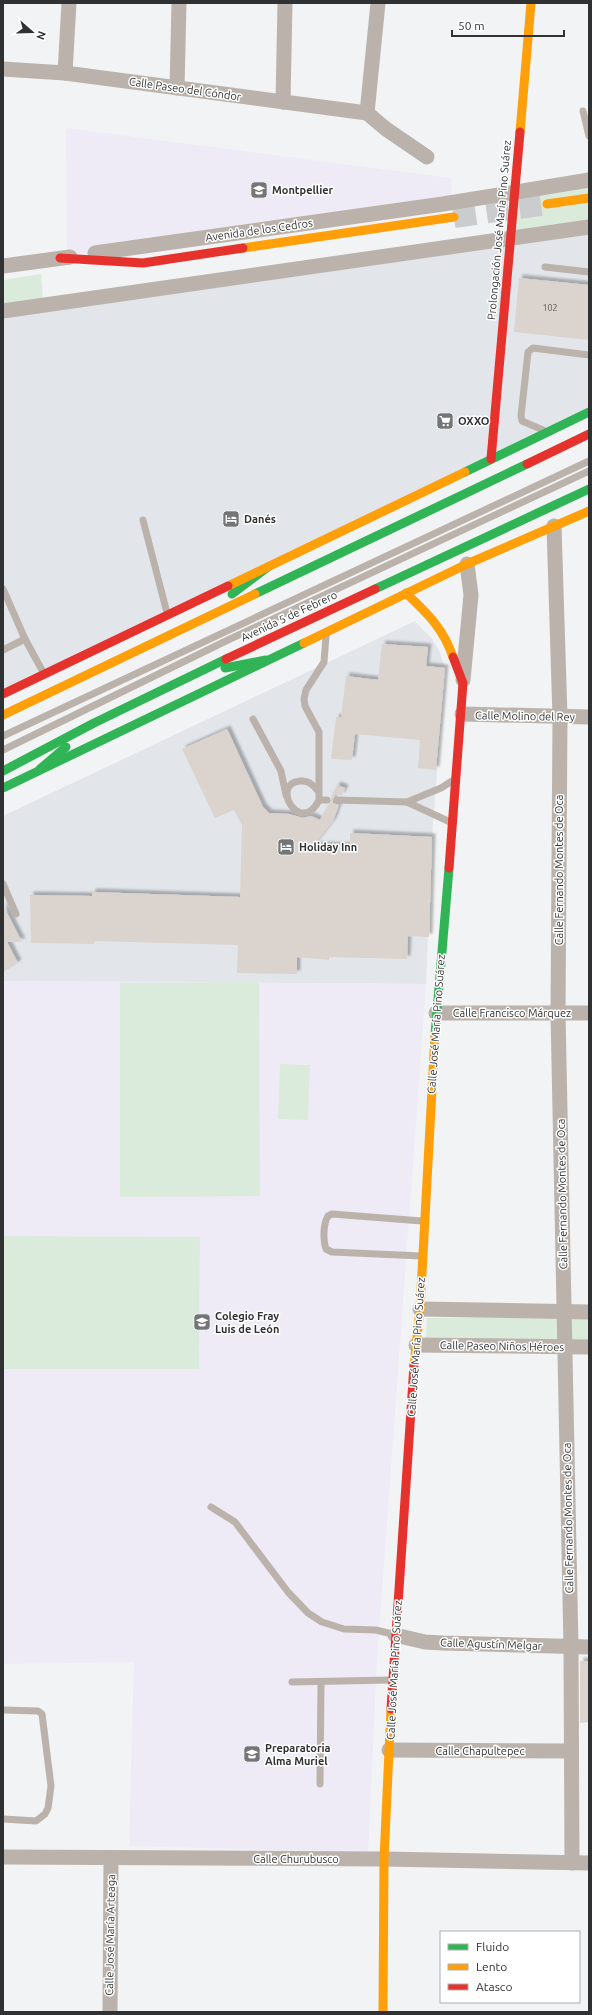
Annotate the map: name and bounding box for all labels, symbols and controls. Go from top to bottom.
north arrow [12,12,52,52]
scale bar [452,12,564,38]
text: 50 m [458,19,485,32]
text: N [34,30,48,41]
street label: Calle Paseo del Cóndor [128,75,243,103]
street label: Prolongación José María Pino Suárez [485,139,513,321]
school or university icon: Montpellier [249,180,269,200]
place label: Montpellier [272,184,334,196]
street label: Avenida de los Cedros [205,216,314,243]
house number: 102 [542,303,558,313]
supermarket icon: OXXO [435,411,455,431]
place label: OXXO [458,415,490,427]
hotel icon: Danés [221,509,241,529]
place label: Danés [244,513,276,525]
street label: Avenida 5 de Febrero [239,588,339,644]
street label: Calle Molino del Rey [475,709,576,723]
street label: Calle Fernando Montes de Oca [553,795,565,945]
hotel icon: Holiday Inn [276,837,296,857]
place label: Holiday Inn [299,841,357,853]
street label: Calle José María Pino Suárez [425,954,447,1094]
street label: Calle Francisco Márquez [453,1007,571,1019]
street label: Calle Fernando Montes de Oca [555,1119,569,1269]
street label: Calle José María Pino Suárez [405,1277,427,1417]
place label: Colegio Fray Luis de León [215,1310,279,1335]
school or university icon: Colegio Fray Luis de León [192,1312,212,1332]
street label: Calle Paseo Niños Héroes [440,1339,565,1353]
street label: Calle Fernando Montes de Oca [561,1443,575,1593]
street label: Calle José María Pino Suárez [384,1600,404,1740]
street label: Calle Agustín Melgar [440,1636,543,1652]
place label: Preparatoria Alma Muriel [265,1742,330,1767]
school or university icon: Preparatoria Alma Muriel [242,1744,262,1764]
street label: Calle Chapultepec [435,1745,525,1757]
street label: Calle Churubusco [253,1853,339,1865]
street label: Calle José María Arteaga [103,1874,117,1996]
legend [440,1931,580,2003]
text: Fluido [476,1940,509,1953]
text: Lento [476,1960,507,1973]
text: Atasco [476,1980,512,1993]

